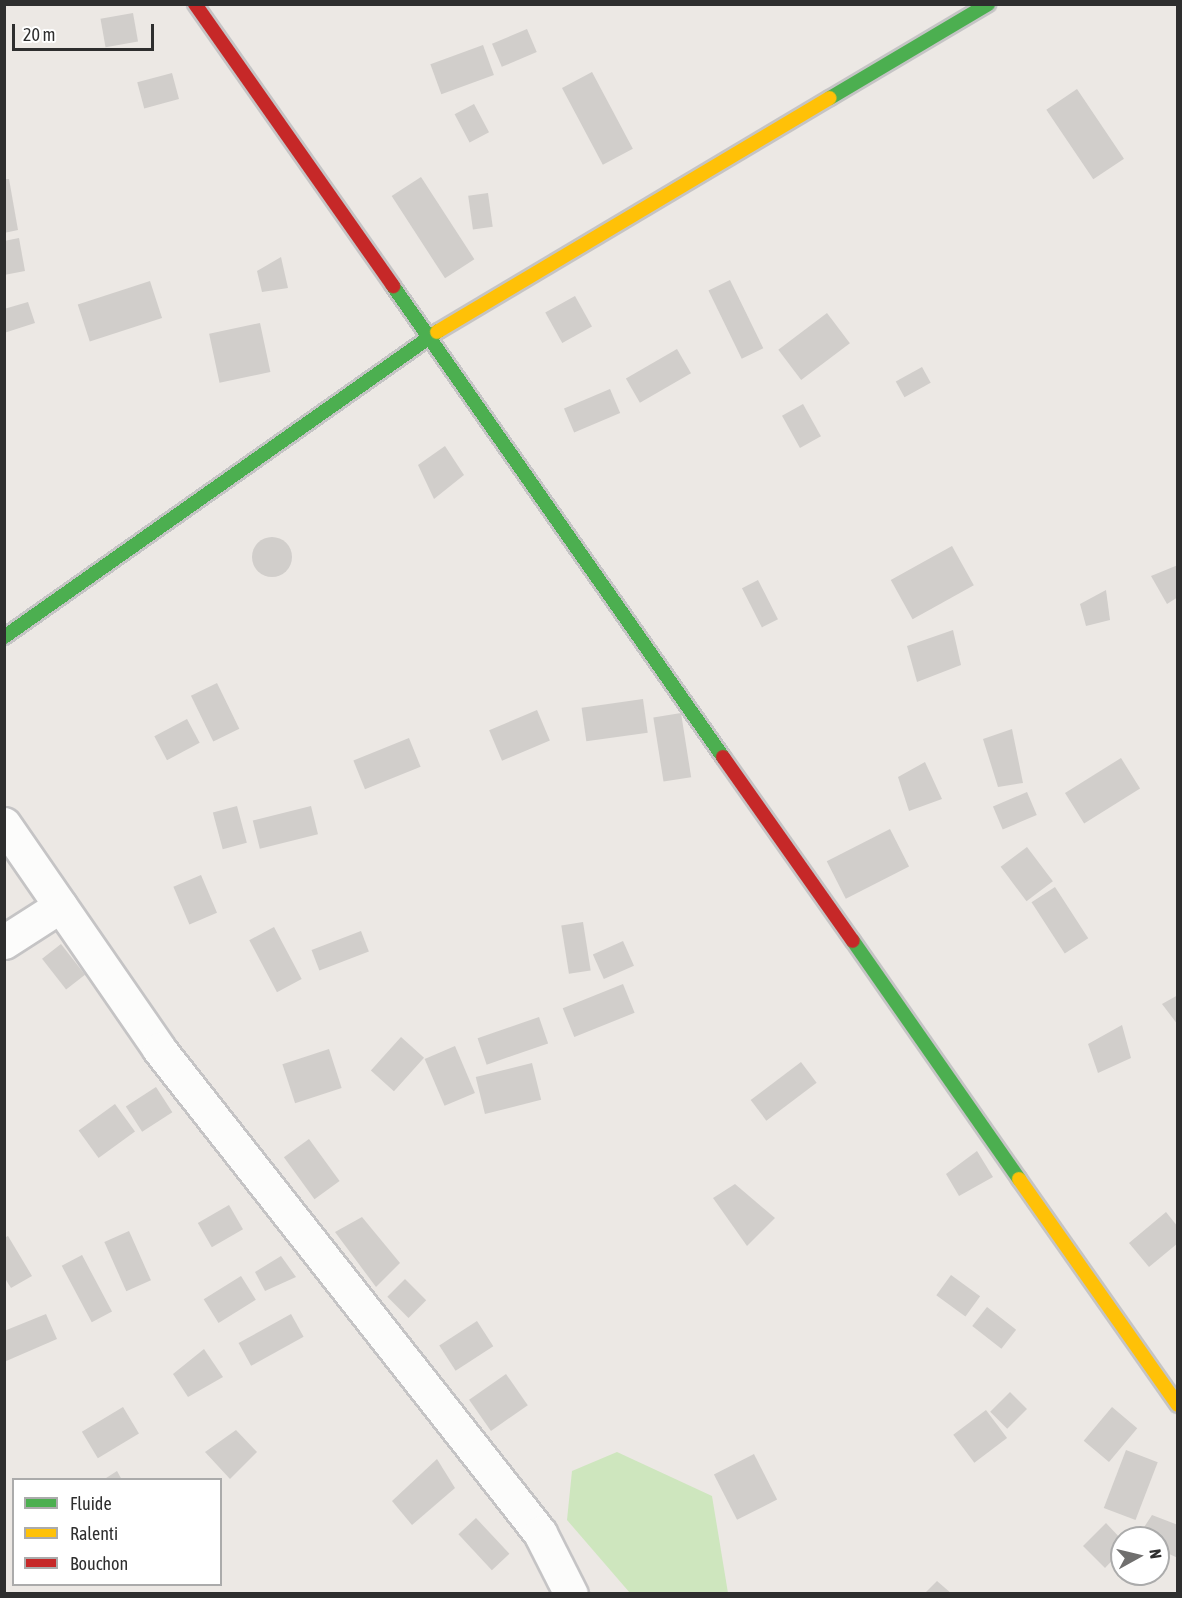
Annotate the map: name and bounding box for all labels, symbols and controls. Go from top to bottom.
scale bar [15,12,158,50]
text: 20 m [23,24,55,45]
legend [12,1478,222,1586]
text: Fluide [70,1493,112,1514]
text: Ralenti [70,1523,118,1544]
north arrow [1110,1526,1170,1586]
text: N [1146,1548,1165,1560]
text: Bouchon [70,1553,128,1574]

